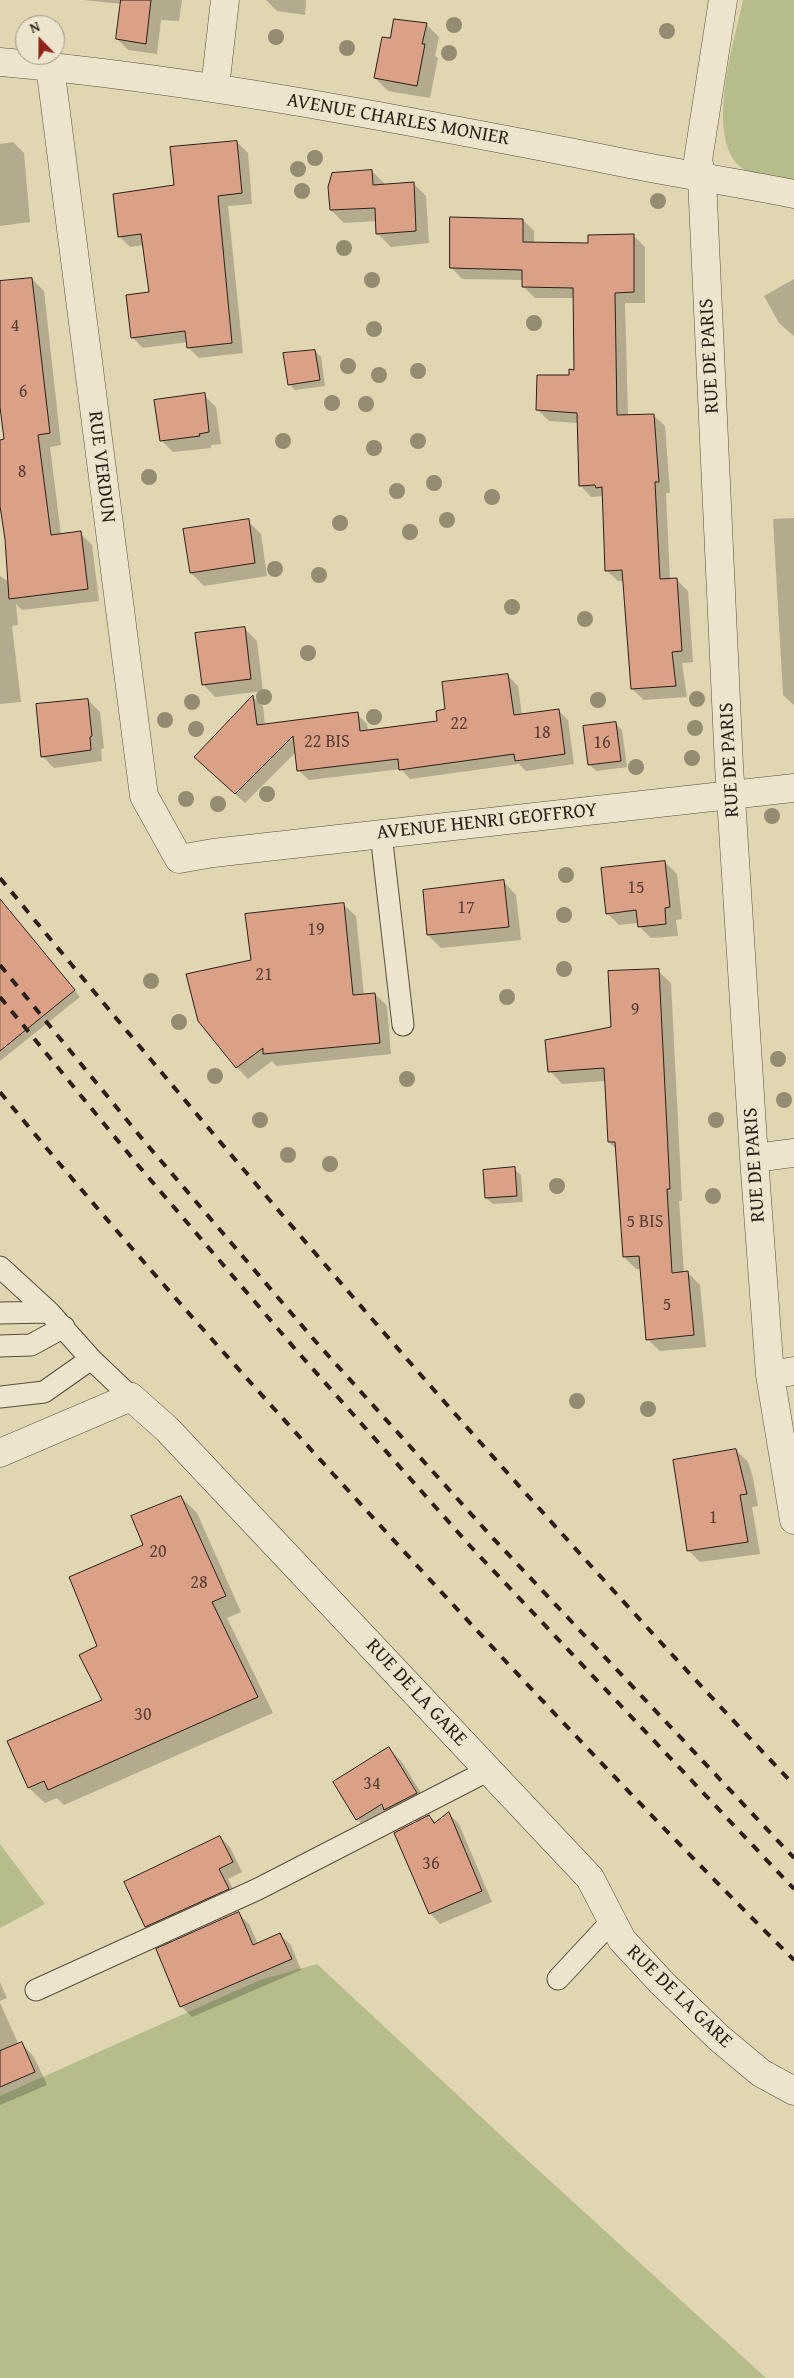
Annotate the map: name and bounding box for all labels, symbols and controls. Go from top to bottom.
north arrow [15,15,65,65]
text: N [27,16,43,38]
street label: AVENUE CHARLES MONIER [285,89,511,151]
street label: RUE DE PARIS [695,298,725,414]
house number: 4 [11,315,19,337]
house number: 6 [19,381,27,403]
street label: RUE VERDUN [82,410,120,524]
house number: 8 [18,461,26,483]
street label: RUE DE PARIS [715,702,745,818]
house number: 22 [450,713,468,735]
house number: 18 [533,722,551,744]
house number: 22 BIS [304,731,350,753]
house number: 16 [593,732,611,754]
street label: AVENUE HENRI GEOFFROY [375,798,599,846]
house number: 15 [627,877,645,899]
house number: 17 [457,897,475,919]
house number: 19 [307,919,325,941]
house number: 21 [255,964,273,986]
house number: 9 [631,999,639,1021]
street label: RUE DE PARIS [739,1107,771,1223]
house number: 5 BIS [626,1211,664,1233]
house number: 5 [663,1294,671,1316]
house number: 1 [709,1507,717,1529]
house number: 20 [149,1541,167,1563]
house number: 28 [190,1572,208,1594]
street label: RUE DE LA GARE [360,1634,472,1752]
house number: 30 [134,1704,152,1726]
house number: 34 [363,1773,381,1795]
house number: 36 [422,1853,440,1875]
street label: RUE DE LA GARE [621,1941,737,2053]

